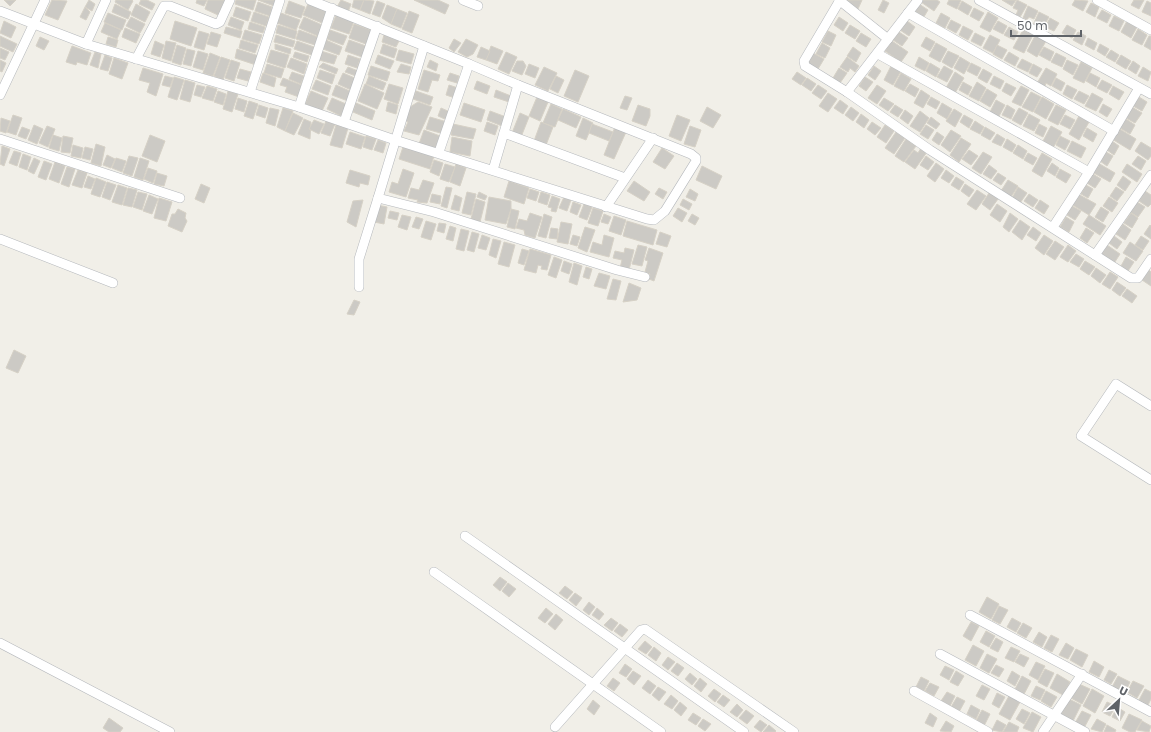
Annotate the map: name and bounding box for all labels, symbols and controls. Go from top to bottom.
scale bar [1011,12,1081,38]
text: 50 m [1017,17,1048,34]
north arrow [1099,680,1139,720]
text: U [1116,682,1131,700]

